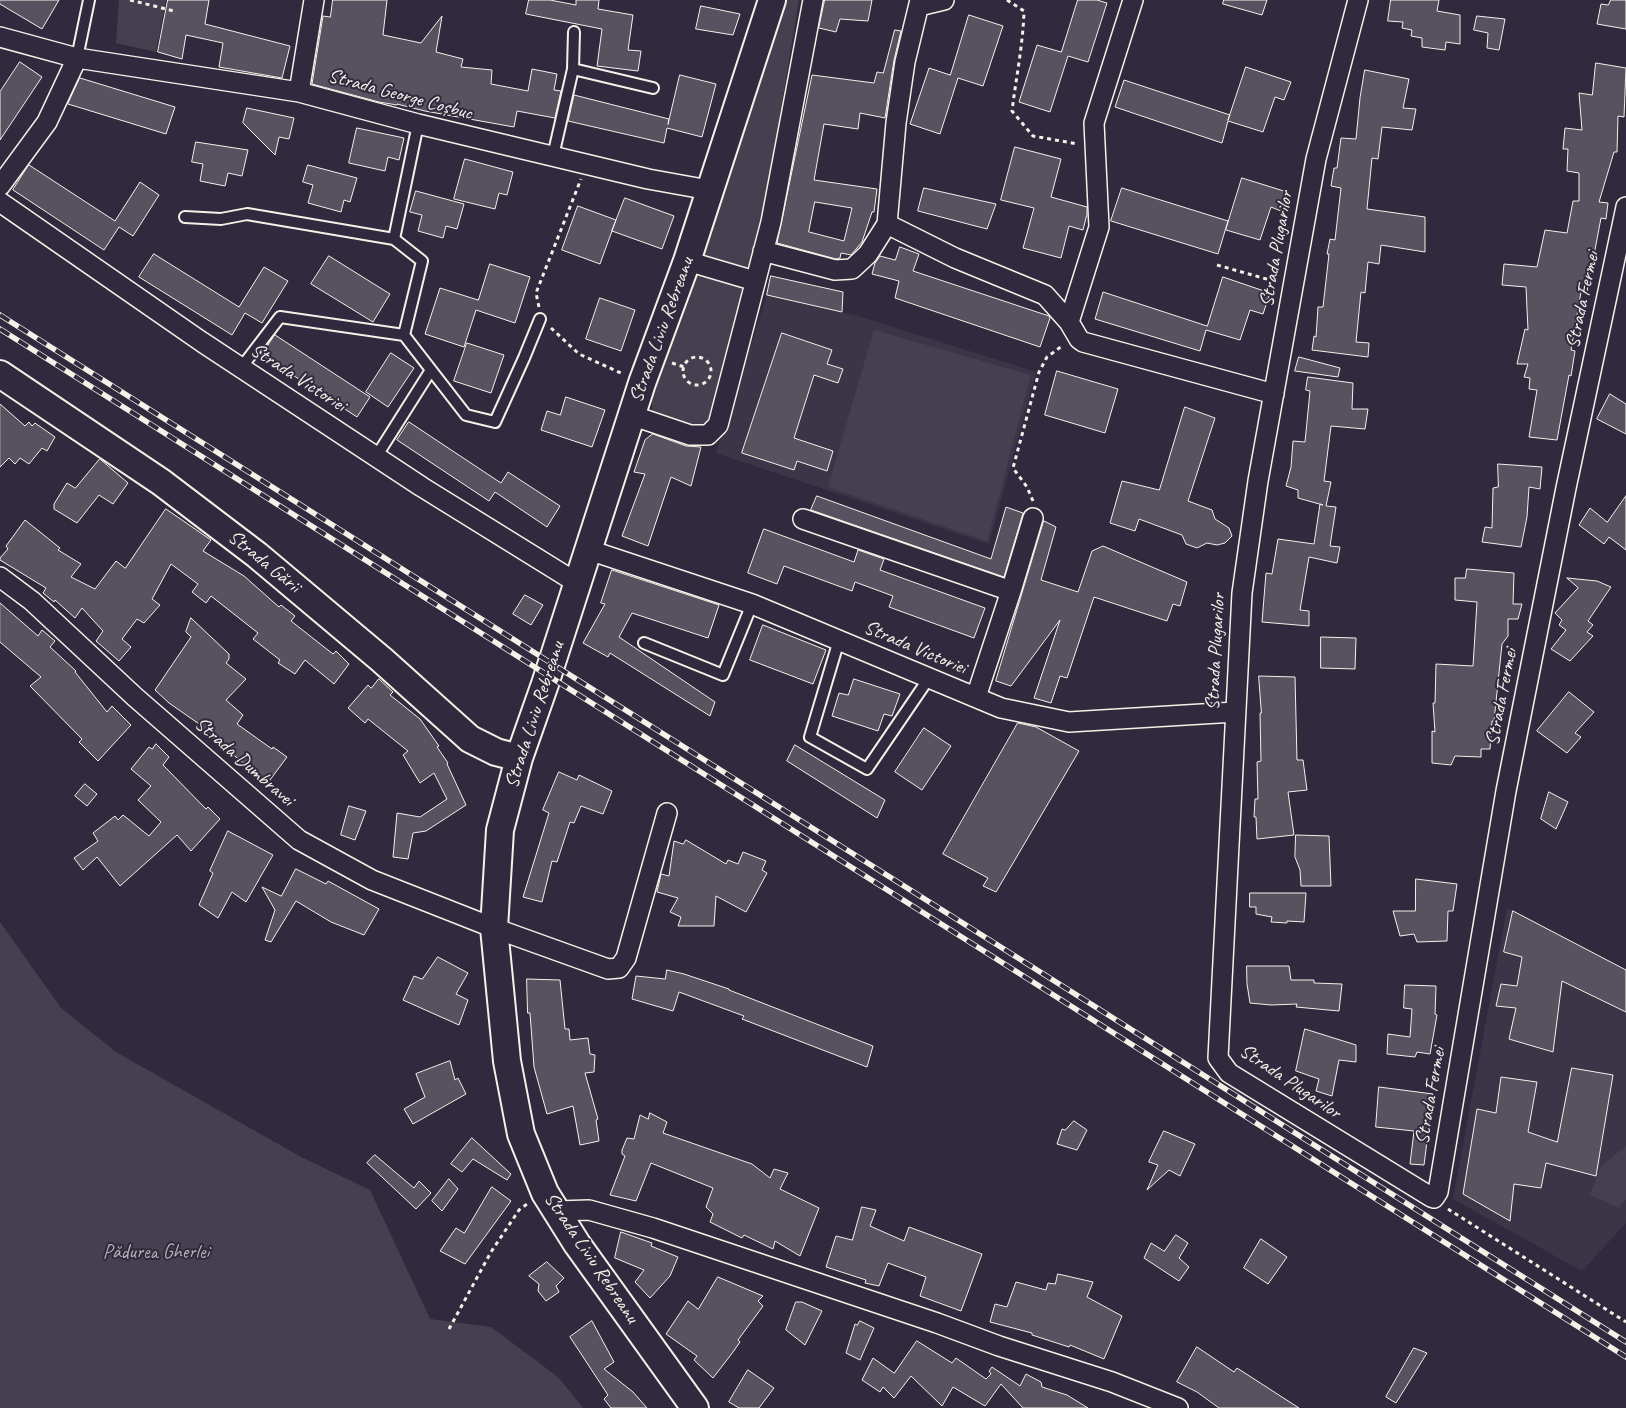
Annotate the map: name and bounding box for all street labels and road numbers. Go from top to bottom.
street label: Strada George Coșbuc [325,64,475,126]
street label: Strada Plugarilor [1255,189,1299,309]
street label: Strada Fermei [1561,249,1605,351]
street label: Strada Liviu Rebreanu [625,254,699,406]
street label: Strada Victoriei [246,338,350,418]
street label: Strada Gării [223,525,305,599]
street label: Strada Plugarilor [1201,593,1231,711]
street label: Strada Victoriei [860,616,970,680]
street label: Strada Liviu Rebreanu [500,639,570,791]
street label: Strada Fermei [1481,646,1523,748]
street label: Strada Dumbravei [189,712,299,812]
street label: Strada Plugarilor [1235,1039,1345,1125]
street label: Strada Fermei [1411,1045,1451,1147]
street label: Strada Liviu Rebreanu [538,1188,644,1328]

